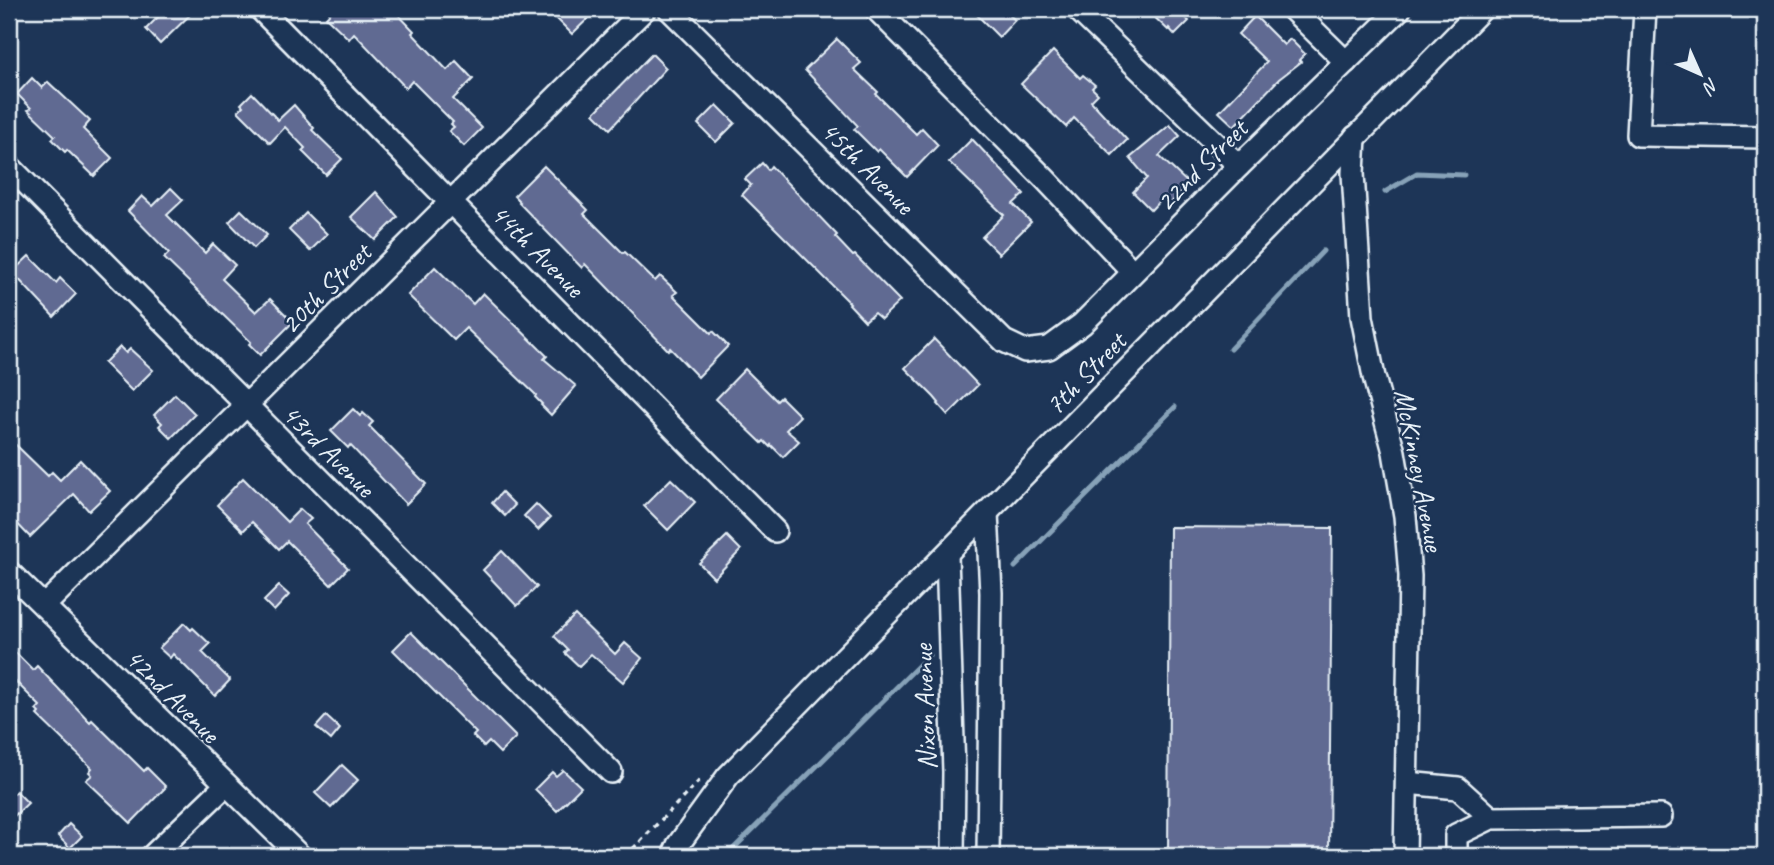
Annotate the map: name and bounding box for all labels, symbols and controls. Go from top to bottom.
north arrow [1666,38,1736,108]
text: N [1696,73,1724,100]
street label: 22nd Street [1148,110,1257,219]
street label: 45th Avenue [813,113,923,223]
street label: 44th Avenue [483,196,593,306]
street label: 20th Street [273,234,380,341]
street label: 7th Street [1037,323,1135,422]
street label: McKinney Avenue [1387,386,1453,556]
street label: 43rd Avenue [275,396,384,506]
street label: 42nd Avenue [118,641,229,752]
street label: Nixon Avenue [905,642,944,770]

